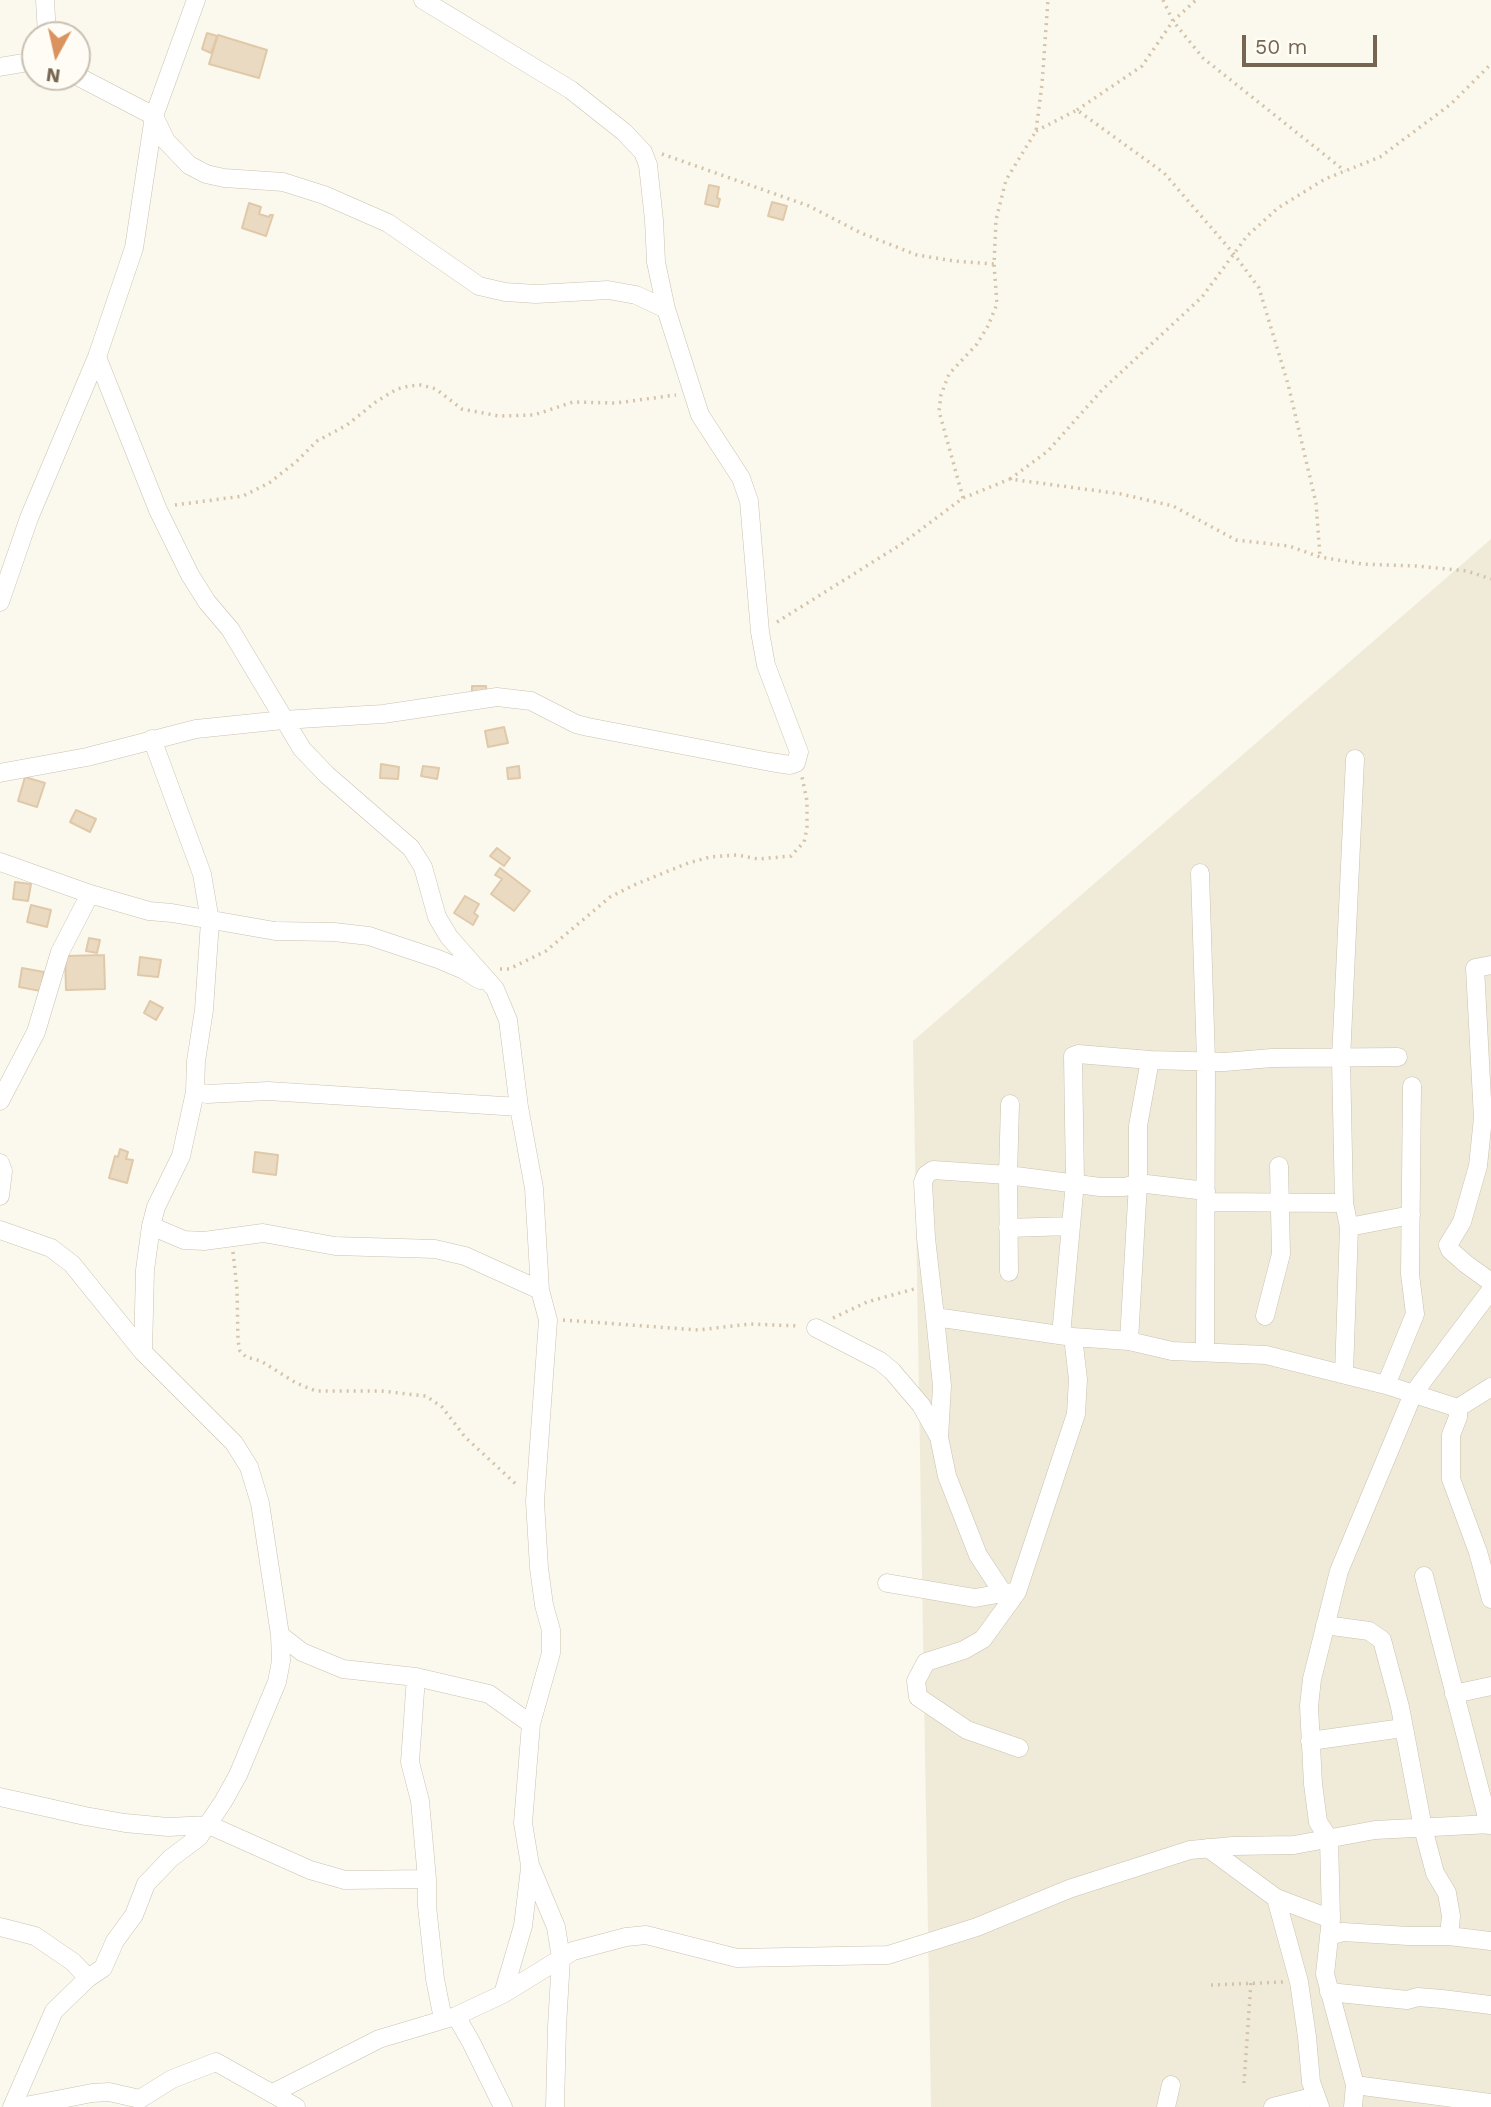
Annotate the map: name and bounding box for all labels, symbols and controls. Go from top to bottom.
north arrow [21,21,91,91]
scale bar [1246,21,1381,65]
text: 50 m [1255,34,1307,59]
text: N [45,63,62,88]

